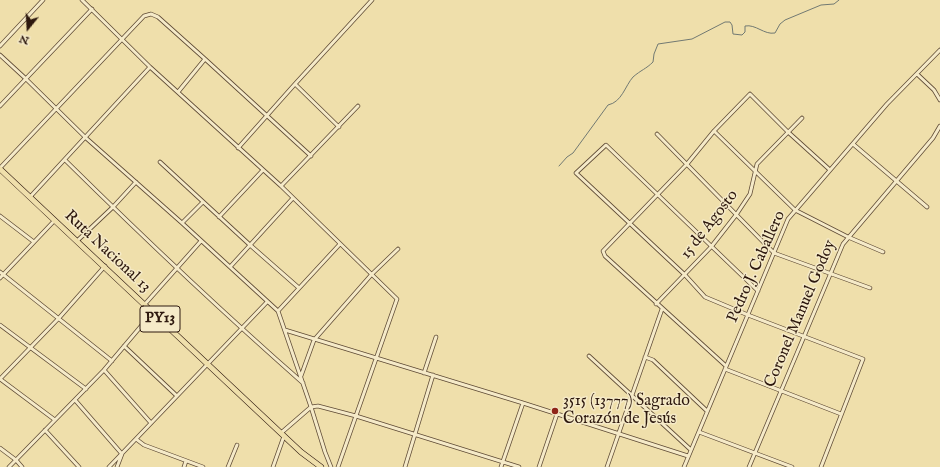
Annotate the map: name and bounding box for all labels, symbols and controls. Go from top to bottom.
north arrow [8,8,48,48]
text: N [18,31,31,48]
street label: 15 de Agosto [677,187,743,263]
street label: Ruta Nacional 13 [60,207,154,297]
street label: Pedro J. Caballero [724,208,790,326]
street label: Coronel Manuel Godoy [761,237,841,391]
road number: PY13 [140,306,180,332]
place label: 3515 (13777) Sagrado Corazón de Jesús [563,392,690,430]
marker: 3515 (13777) Sagrado Corazón de Jesús [550,406,560,416]

